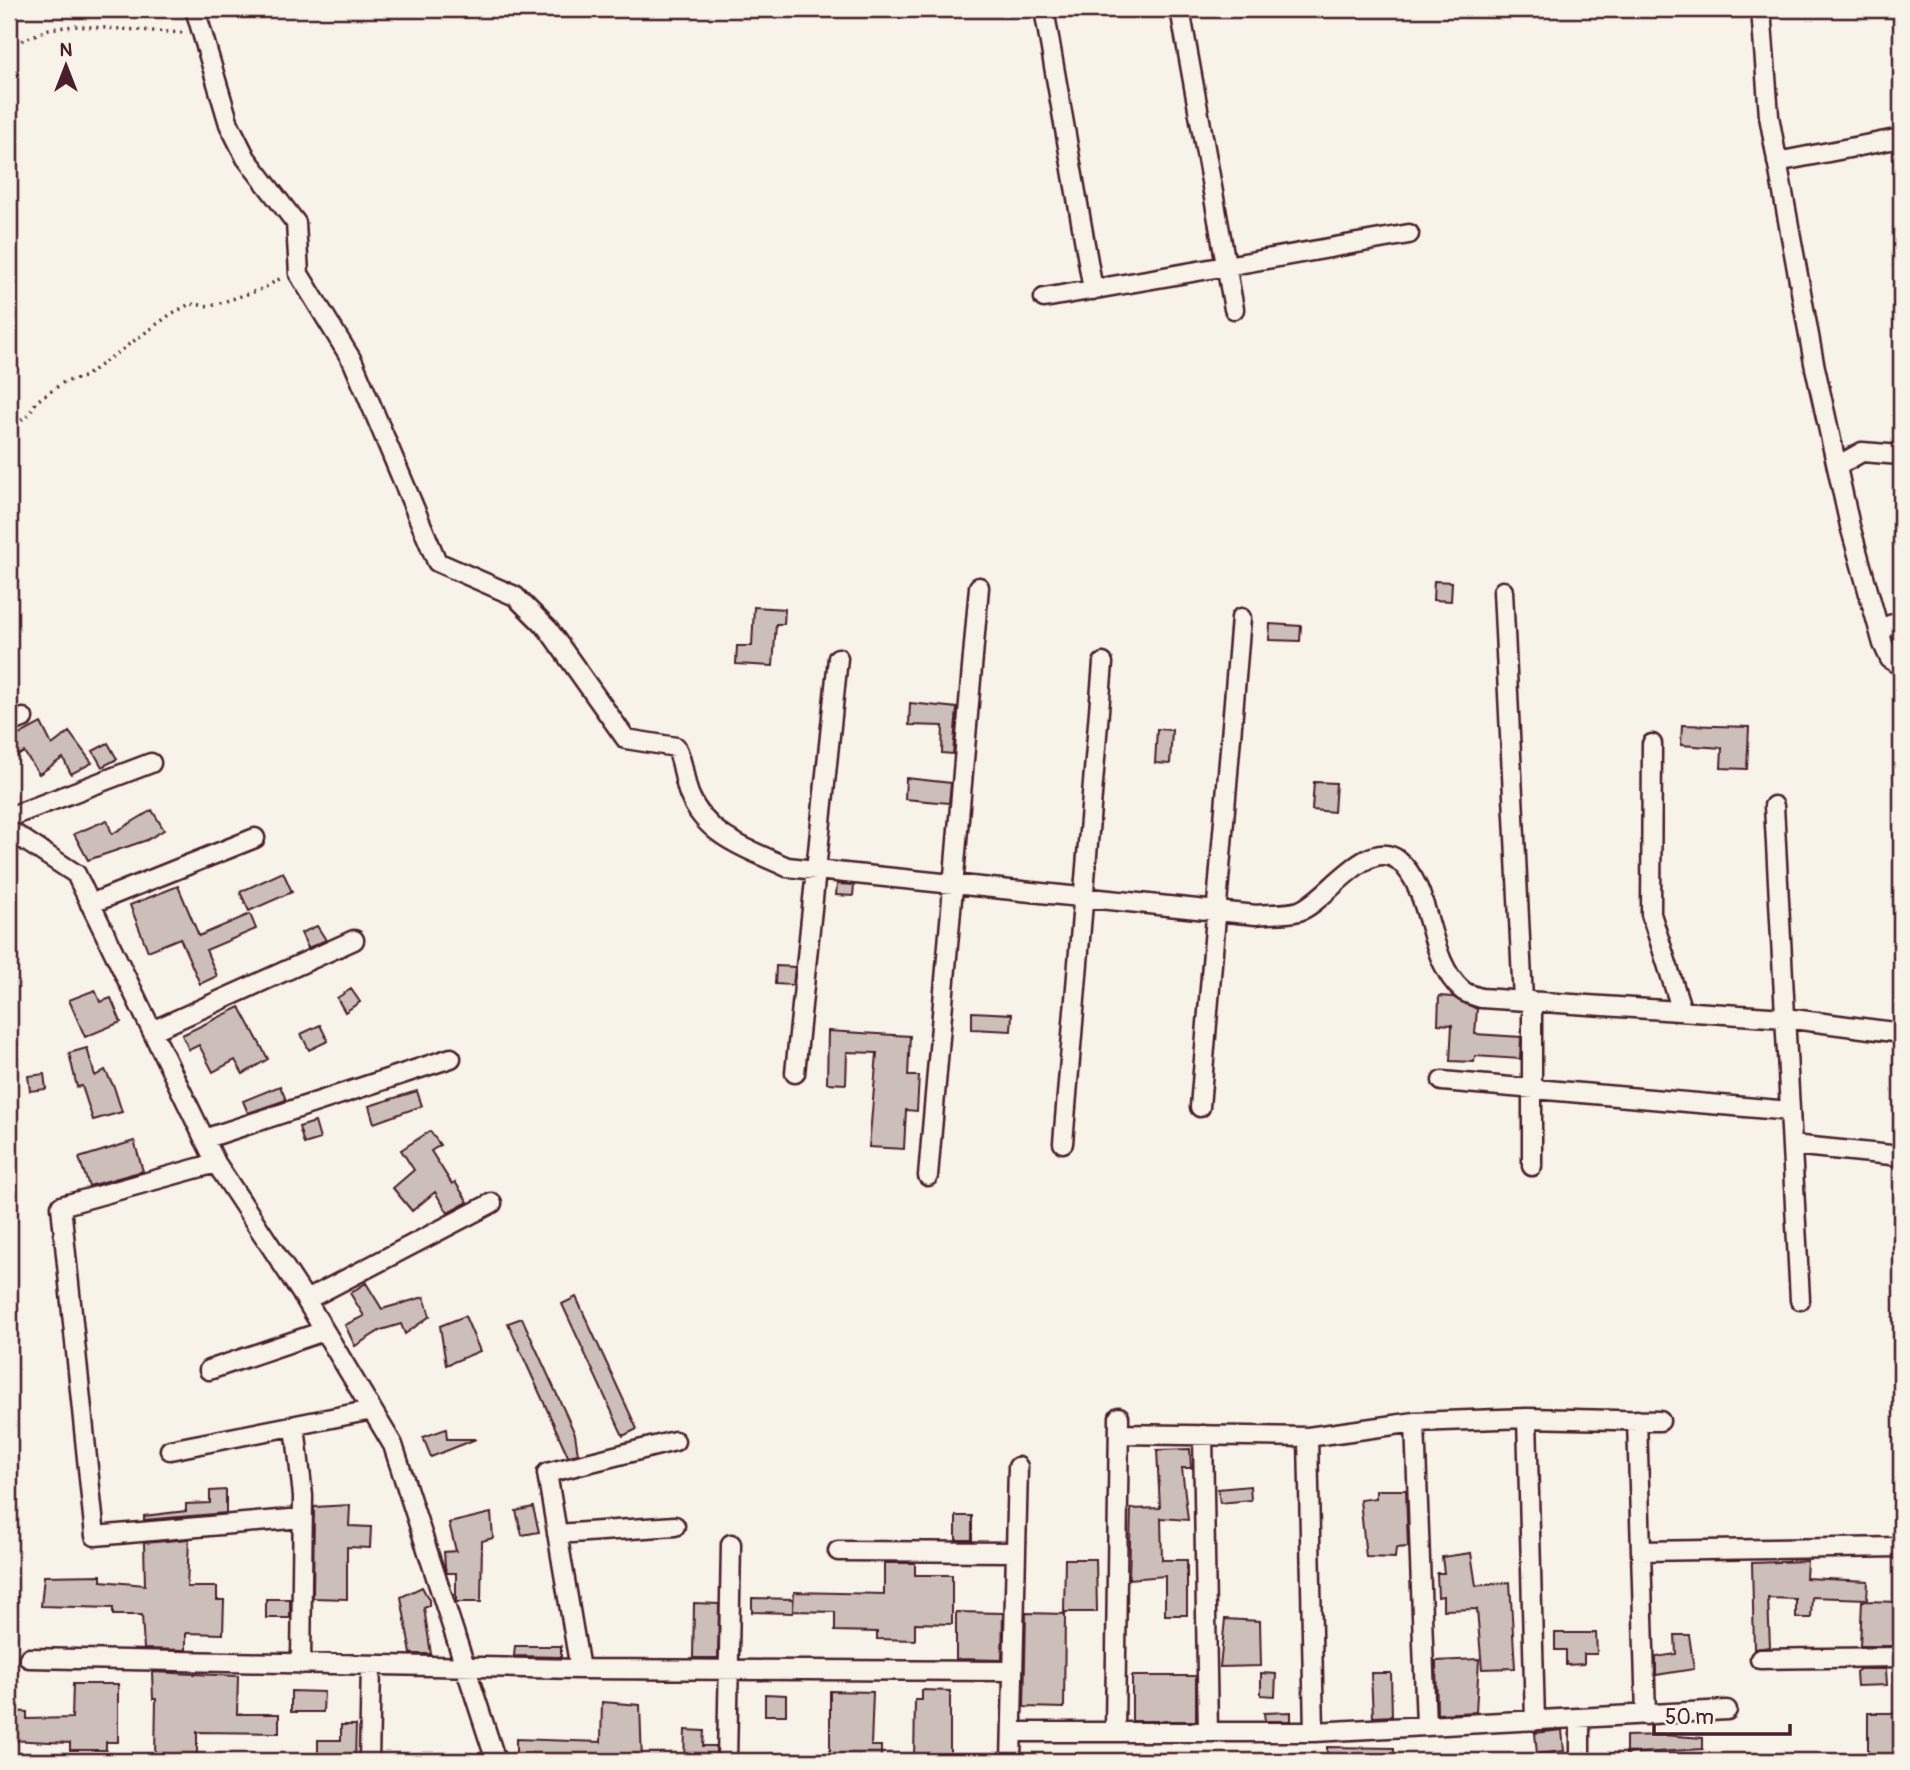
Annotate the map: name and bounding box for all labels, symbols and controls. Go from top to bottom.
north arrow [32,32,102,102]
text: N [60,38,73,62]
scale bar [1654,1693,1791,1737]
text: 50 m [1665,1704,1714,1731]

